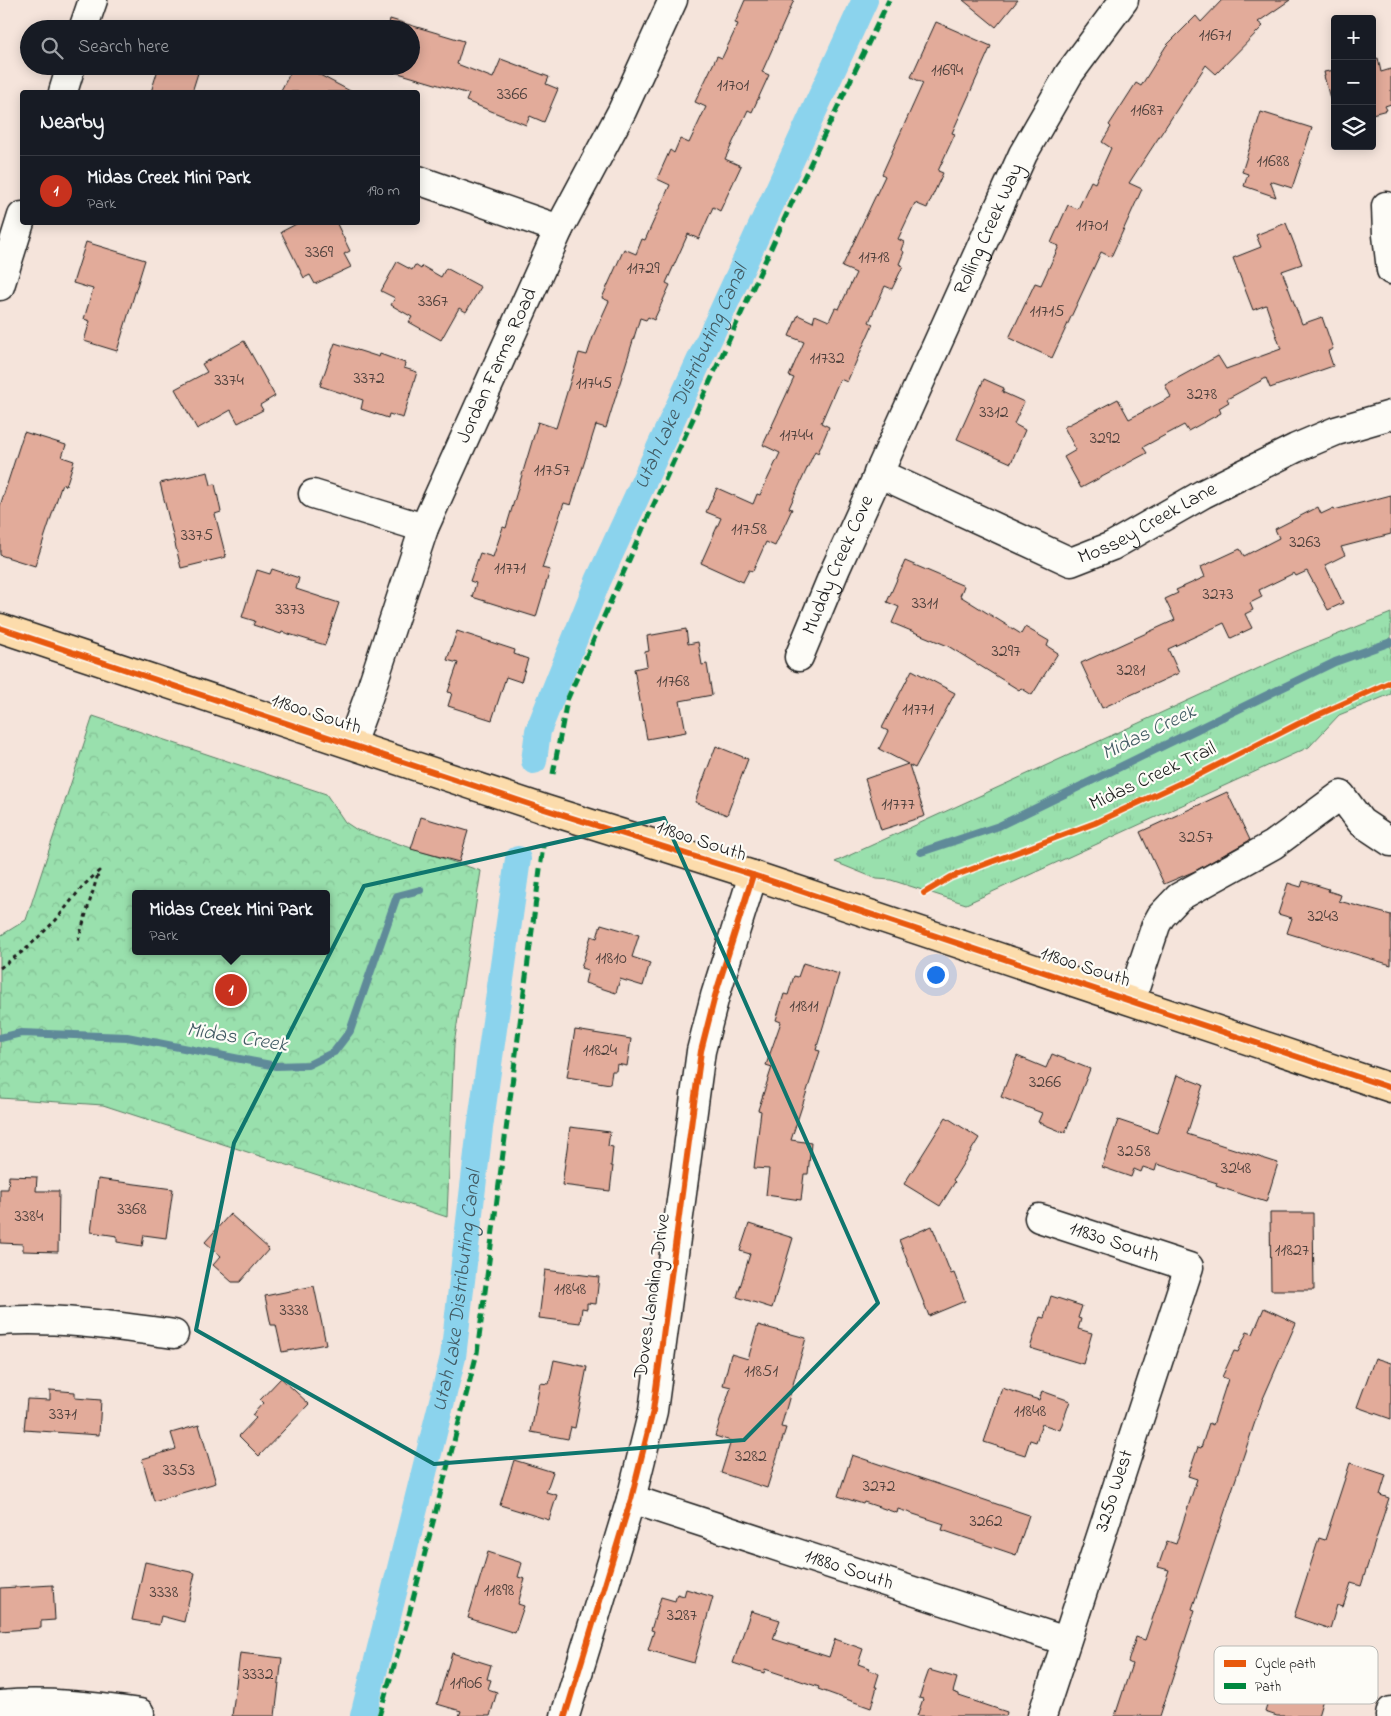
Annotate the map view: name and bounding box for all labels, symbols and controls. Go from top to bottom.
map controls [1331,15,1376,150]
button: + [1331,15,1376,60]
search box [20,20,420,75]
house number: 11671 [1199,23,1232,49]
icon: search [38,34,66,62]
text: Search here [78,34,169,61]
house number: 11694 [931,58,964,84]
button: − [1331,60,1376,105]
house number: 11701 [717,73,749,99]
house number: 3366 [497,82,527,108]
house number: 11687 [1130,98,1164,124]
button: layers [1331,105,1376,150]
text: Nearby [40,108,104,138]
house number: 11688 [1257,149,1290,175]
street label: Rolling Creek Way [947,159,1031,300]
text: Midas Creek Mini Park [87,165,251,192]
text: 1 [53,179,59,203]
text: 190 m [367,179,400,203]
text: Park [87,192,116,216]
house number: 11701 [1076,213,1108,239]
house number: 3369 [305,240,334,266]
house number: 11718 [858,245,890,271]
house number: 11729 [626,256,660,282]
water label: Utah Lake Distributing Canal [627,258,757,495]
street label: Jordan Farms Road [450,283,545,448]
house number: 3367 [418,289,449,315]
house number: 11715 [1030,299,1064,325]
house number: 11732 [809,346,845,372]
house number: 3372 [353,366,385,392]
house number: 3374 [214,368,244,394]
house number: 11745 [576,371,612,397]
house number: 3278 [1187,382,1218,408]
house number: 3312 [979,400,1009,426]
house number: 11744 [779,423,813,449]
house number: 3292 [1090,426,1120,452]
house number: 11757 [534,458,571,484]
street label: Mossey Creek Lane [1074,475,1222,572]
street label: Muddy Creek Cove [795,490,882,639]
house number: 11758 [731,517,767,543]
house number: 3375 [181,523,213,549]
house number: 3263 [1289,530,1321,556]
house number: 11771 [494,556,526,582]
house number: 3273 [1202,582,1234,608]
house number: 3311 [912,591,938,617]
house number: 3373 [275,597,305,623]
house number: 3297 [991,639,1021,665]
house number: 3281 [1117,658,1146,684]
house number: 11768 [656,669,690,695]
street label: 11800 South [267,687,365,743]
house number: 11771 [902,697,934,723]
water label: Midas Creek [1097,697,1202,769]
street label: Midas Creek Trail [1085,735,1221,819]
house number: 11777 [881,792,915,818]
street label: 11800 South [652,814,750,870]
house number: 3257 [1179,825,1214,851]
popup [132,890,330,955]
text: Midas Creek Mini Park [149,897,313,924]
house number: 3243 [1307,904,1339,930]
text: Park [149,924,178,948]
street label: 11800 South [1036,940,1134,996]
house number: 11810 [595,946,627,972]
your location [923,962,949,988]
pin: 1 [215,971,247,1009]
house number: 11811 [789,994,819,1020]
water label: Midas Creek [184,1015,290,1061]
house number: 11824 [583,1038,618,1064]
house number: 3266 [1029,1070,1061,1096]
house number: 3258 [1117,1139,1151,1165]
house number: 3248 [1221,1156,1252,1182]
water label: Utah Lake Distributing Canal [425,1166,490,1415]
house number: 3368 [117,1197,147,1223]
house number: 3384 [14,1204,44,1230]
street label: Doves Landing Drive [627,1212,680,1381]
street label: 11830 South [1065,1214,1163,1271]
house number: 11827 [1275,1238,1310,1264]
house number: 11848 [554,1277,586,1303]
house number: 3338 [279,1298,309,1324]
house number: 11851 [744,1359,778,1385]
house number: 11848 [1014,1399,1046,1425]
house number: 3371 [49,1402,77,1428]
house number: 3282 [735,1444,767,1470]
street label: 3250 West [1088,1446,1142,1536]
house number: 3353 [163,1458,195,1484]
house number: 3272 [863,1474,895,1500]
house number: 3262 [969,1509,1003,1535]
street label: 11880 South [800,1542,897,1598]
house number: 11898 [484,1578,514,1604]
house number: 3338 [149,1580,179,1606]
house number: 3287 [667,1603,698,1629]
legend [1214,1646,1378,1704]
text: Cycle path [1255,1654,1316,1676]
house number: 3332 [242,1662,274,1688]
house number: 11906 [450,1671,482,1697]
text: Path [1255,1677,1281,1698]

